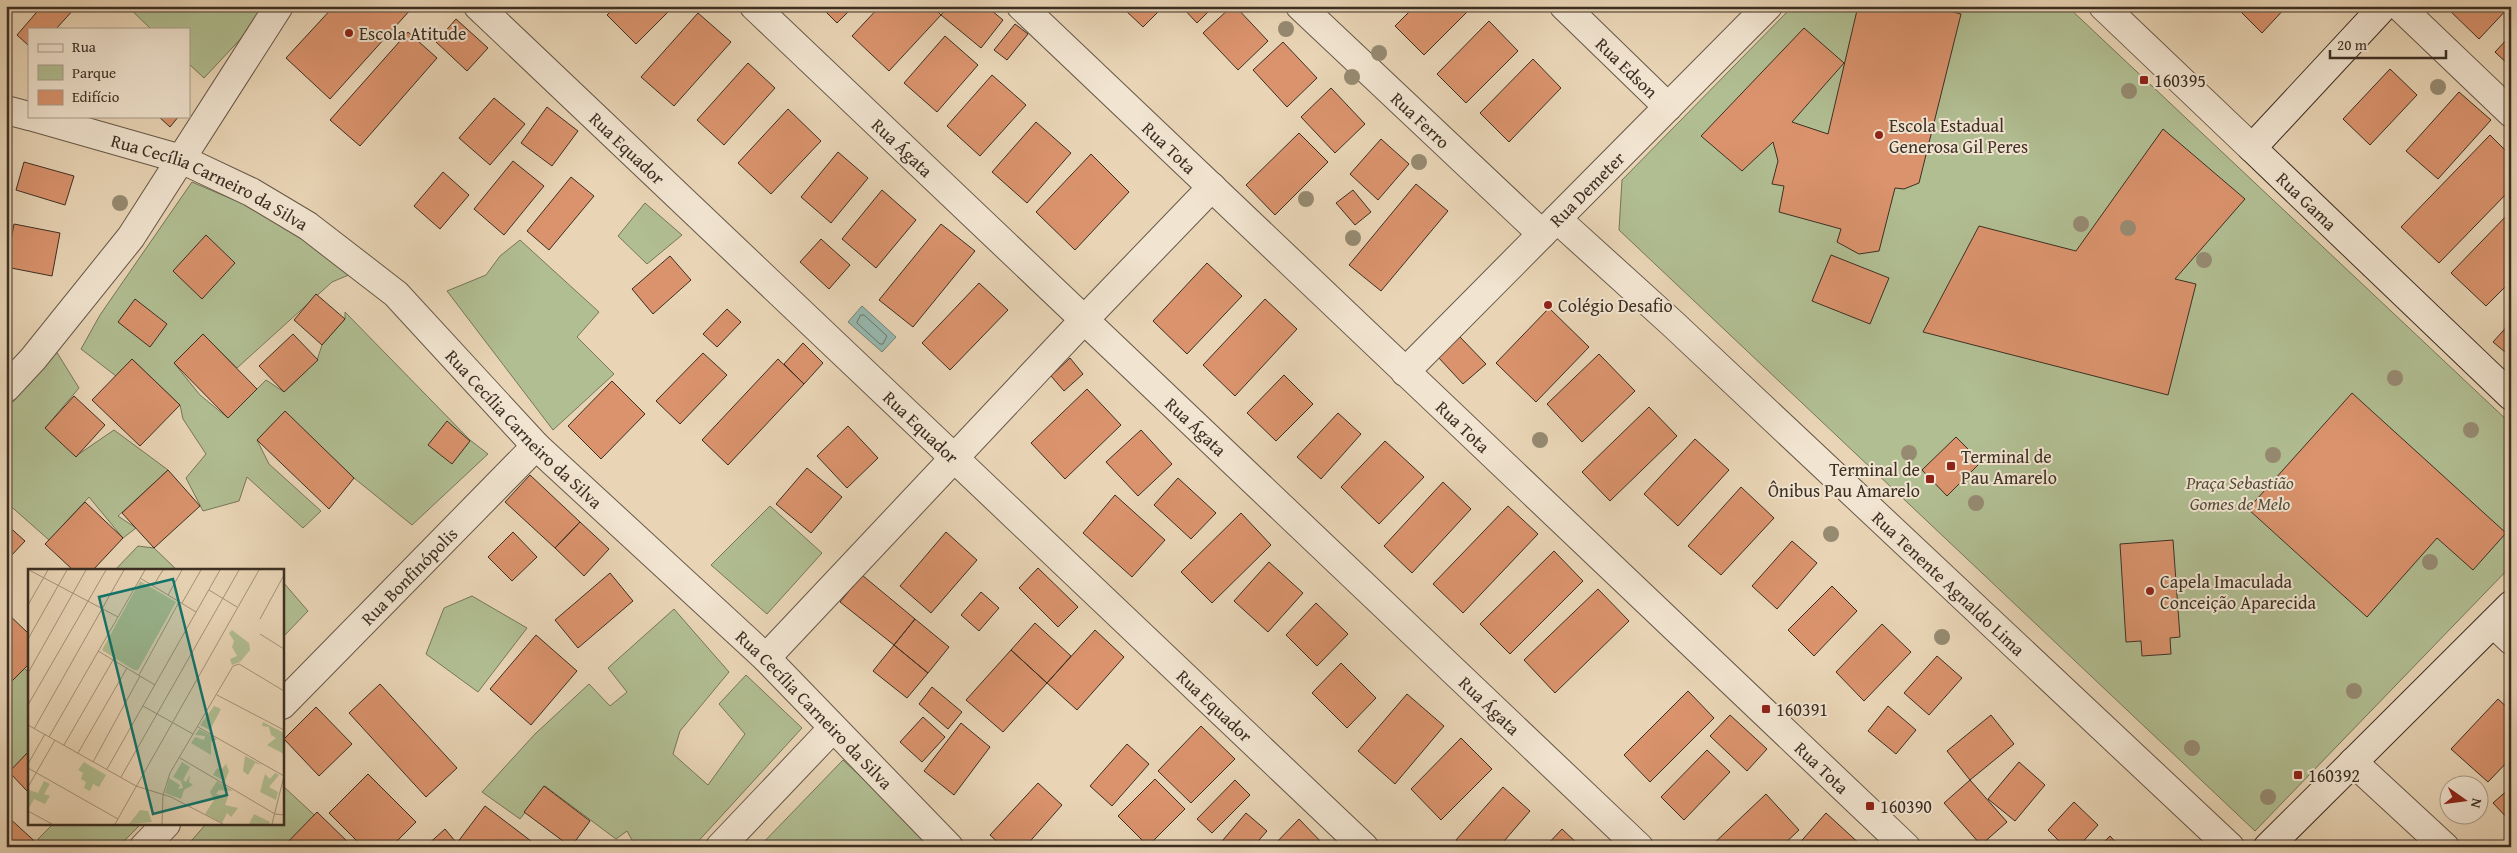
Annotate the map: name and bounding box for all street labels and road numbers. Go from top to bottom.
street label: Rua Edson [1590,31,1664,104]
street label: Rua Ferro [1385,85,1457,155]
street label: Rua Equador [583,105,672,191]
street label: Rua Ágata [866,111,940,183]
street label: Rua Tota [1136,115,1203,180]
street label: Rua Cecília Carneiro da Silva [108,126,314,237]
street label: Rua Demeter [1543,144,1631,233]
street label: Rua Gama [2271,165,2344,237]
street label: Rua Cecília Carneiro da Silva [439,343,609,515]
street label: Rua Equador [877,384,966,470]
street label: Rua Ágata [1159,390,1233,462]
street label: Rua Tota [1430,394,1497,459]
street label: Rua Tenente Agnaldo Lima [1866,504,2032,662]
street label: Rua Bonfinópolis [354,520,463,631]
street label: Rua Cecília Carneiro da Silva [730,623,900,795]
street label: Rua Equador [1171,663,1259,749]
street label: Rua Ágata [1453,669,1527,741]
street label: Rua Tota [1789,735,1856,800]

